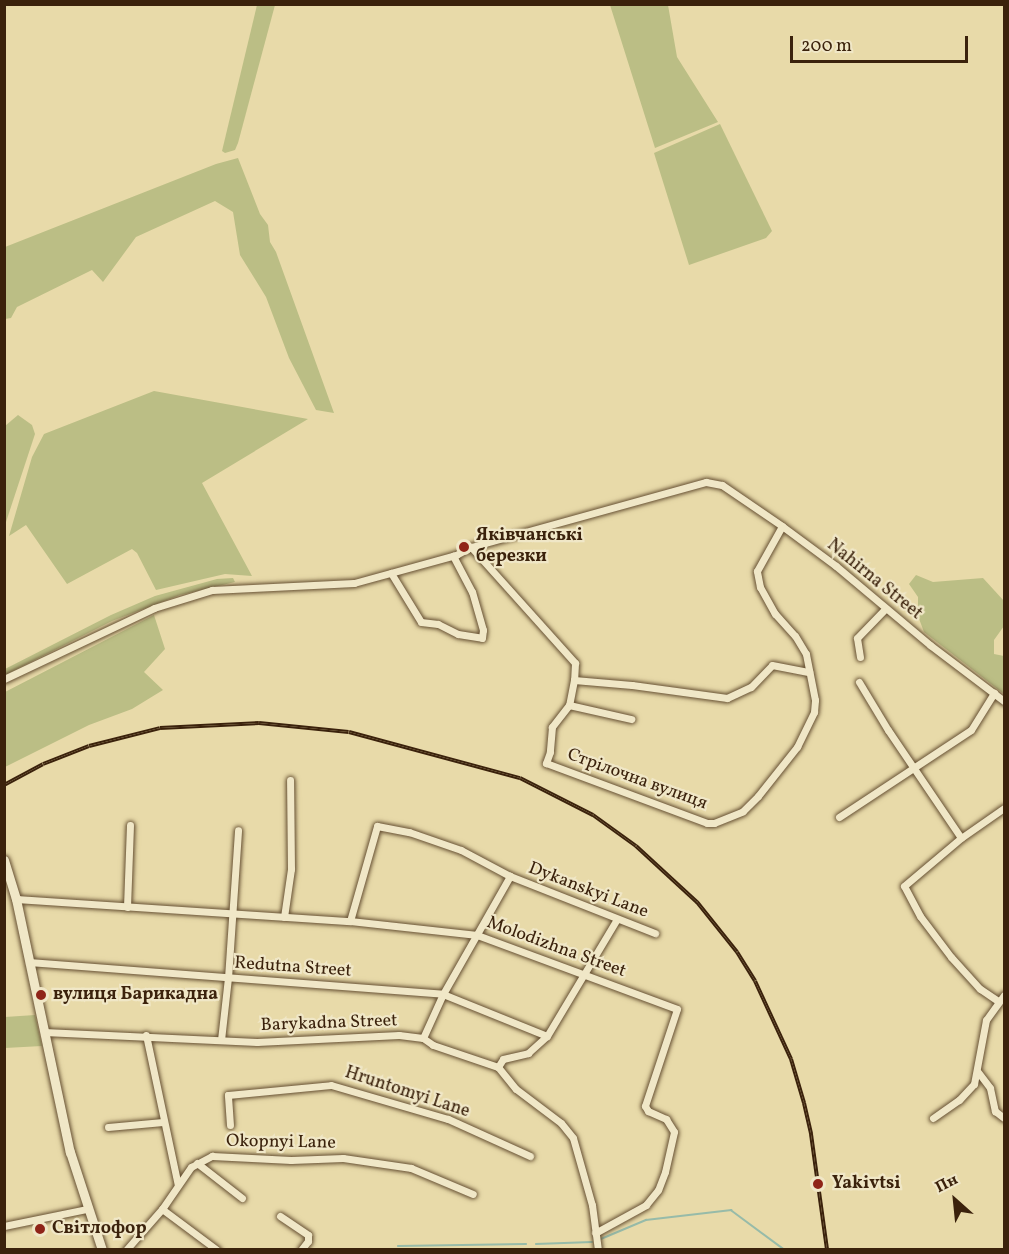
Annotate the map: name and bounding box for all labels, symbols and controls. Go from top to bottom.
scale bar [793,24,972,62]
text: 200 m [801,34,852,59]
place label: Яківчанські березки [476,526,583,568]
street label: Nahirna Street [822,535,926,625]
marker: Яківчанські березки [457,540,471,554]
street label: Стрілочна вулиця [564,745,710,815]
street label: Dykanskyi Lane [525,858,651,924]
street label: Molodizhna Street [483,913,629,983]
street label: Redutna Street [234,953,352,983]
place label: вулиця Барикадна [53,984,218,1006]
marker: вулиця Барикадна [34,988,48,1002]
street label: Barykadna Street [260,1011,398,1037]
street label: Hruntomyi Lane [342,1063,472,1123]
street label: Okopnyi Lane [226,1131,336,1155]
text: Пн [932,1169,962,1199]
north arrow [925,1170,985,1230]
place label: Yakivtsi [832,1173,901,1195]
marker: Yakivtsi [809,1175,827,1193]
place label: Світлофор [52,1218,147,1240]
marker: Світлофор [33,1222,47,1236]

